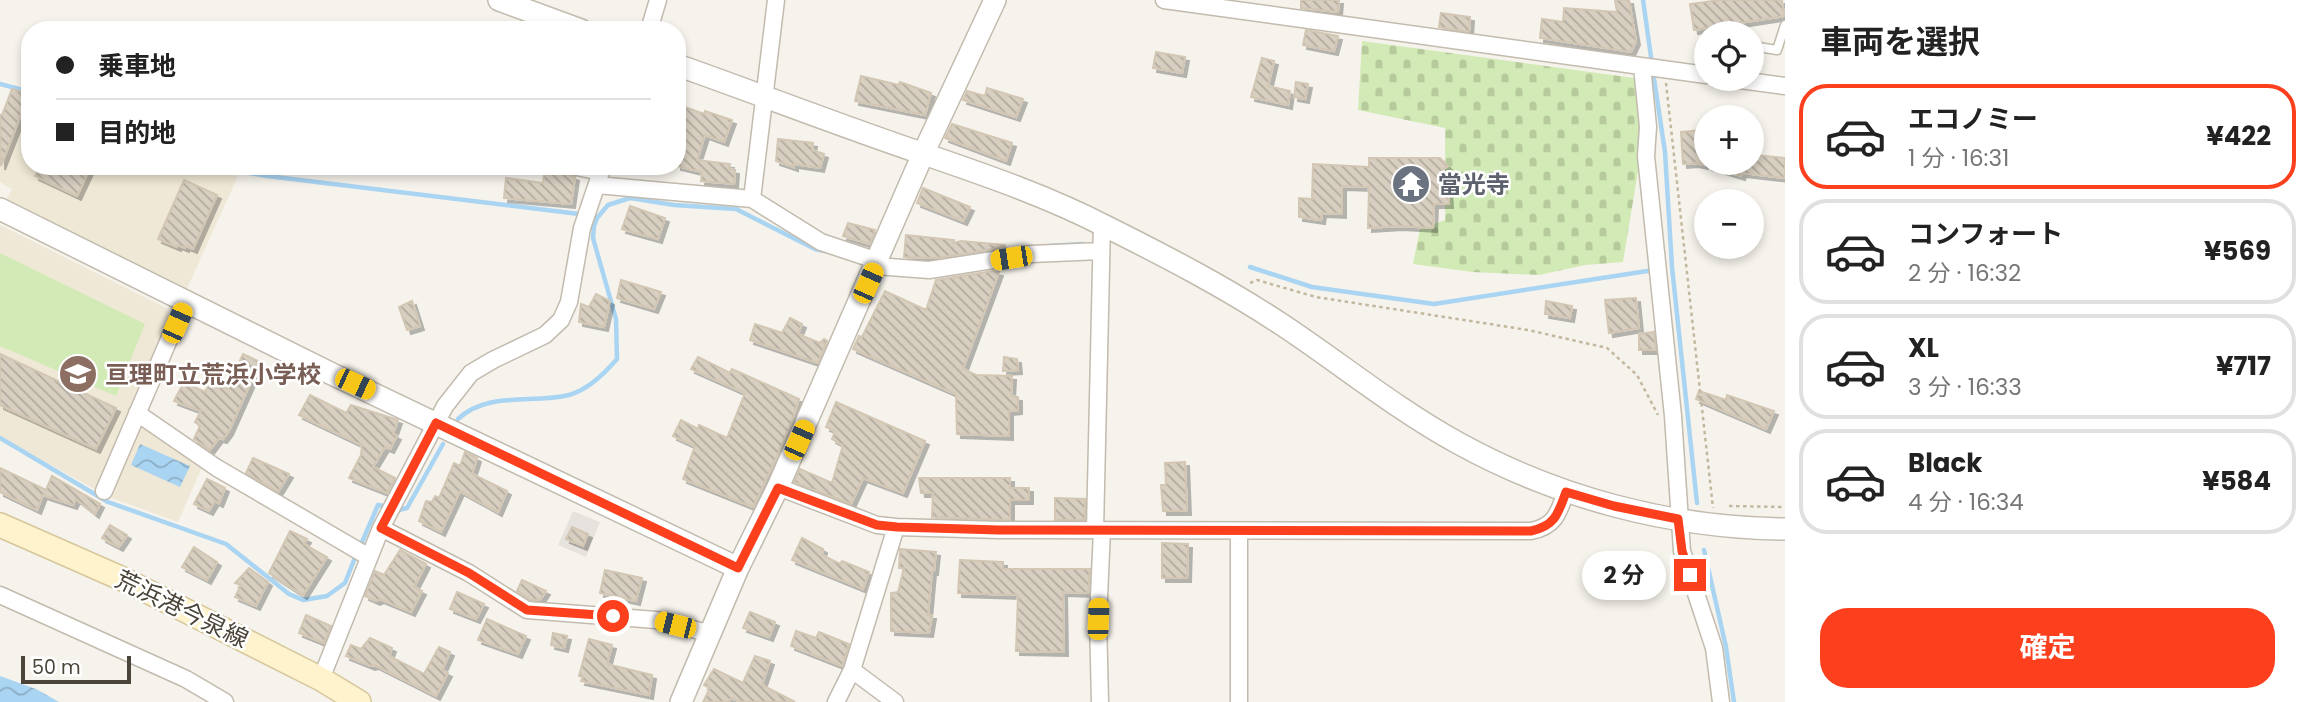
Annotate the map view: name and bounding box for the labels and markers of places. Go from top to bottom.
temple icon: 當光寺 [1390,163,1432,205]
place label: 當光寺 [1438,168,1510,201]
school or university icon: 亘理町立荒浜小学校 [57,353,99,395]
place label: 亘理町立荒浜小学校 [105,358,321,391]

